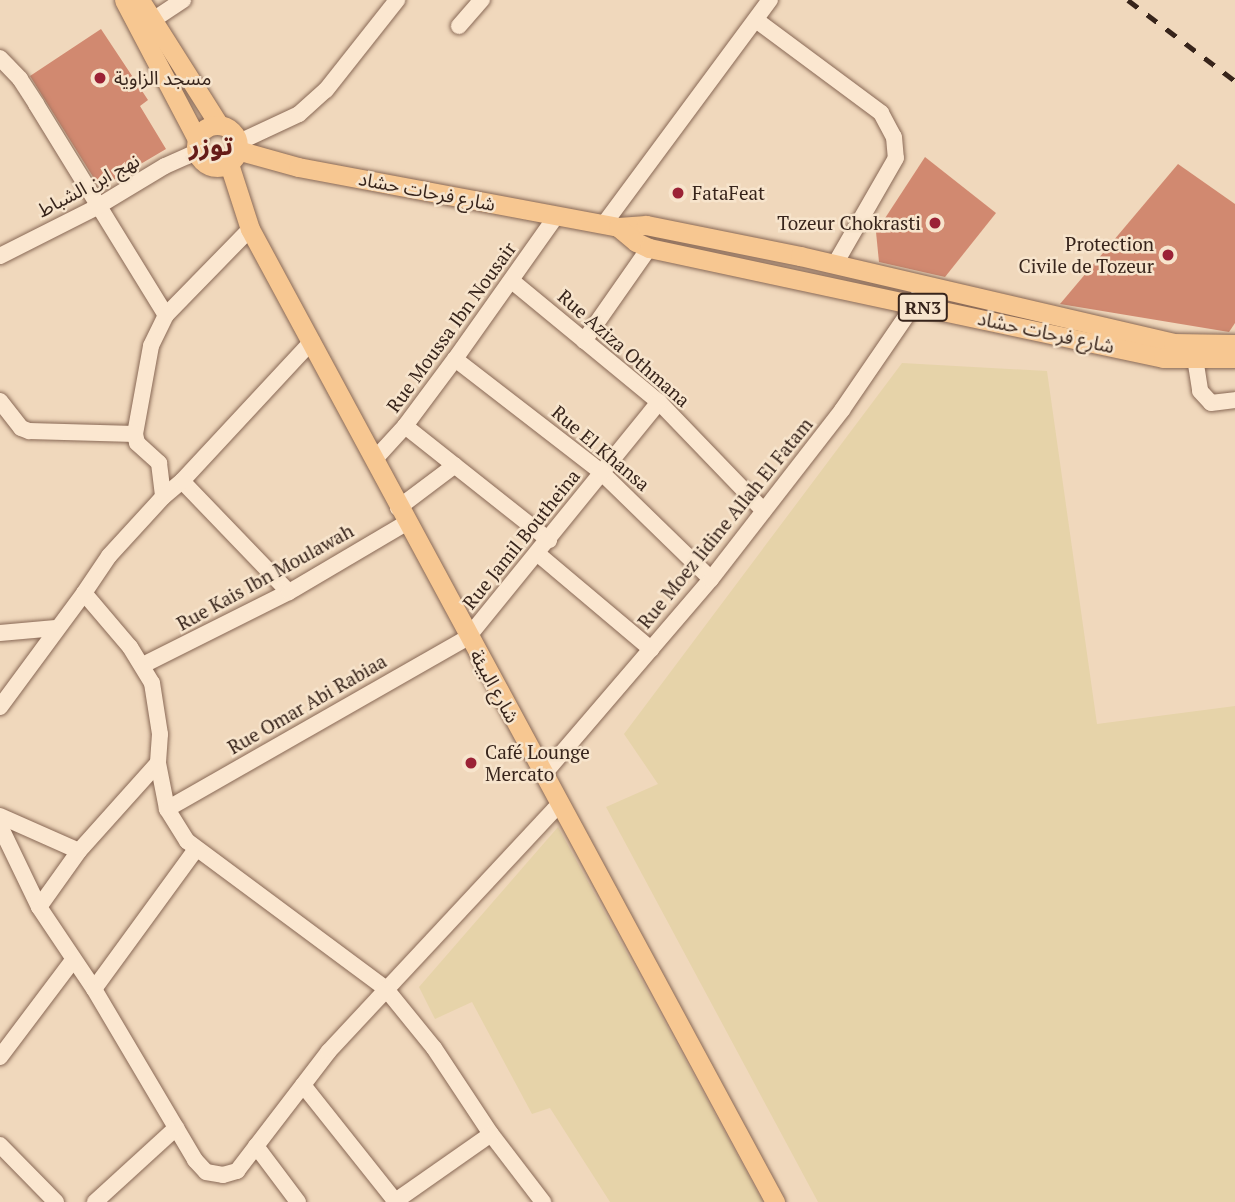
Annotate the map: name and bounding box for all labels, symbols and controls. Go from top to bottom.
place label: مسجد الزاوية [114,67,211,89]
marker: مسجد الزاوية [92,70,108,86]
district label: توزر [189,130,233,162]
street label: نهج ابن الشباط [33,149,143,221]
street label: شارع فرحات حشاد [357,167,497,215]
place label: FataFeat [692,182,765,204]
marker: FataFeat [670,185,686,201]
place label: Tozeur Chokrasti [777,212,921,234]
marker: Tozeur Chokrasti [927,215,943,231]
place label: Protection Civile de Tozeur [1018,233,1154,277]
street label: Rue Moussa Ibn Nousair [382,237,520,417]
marker: Protection Civile de Tozeur [1160,247,1176,263]
street label: Rue Aziza Othmana [553,284,695,412]
road number: RN3 [897,292,949,321]
street label: شارع فرحات حشاد [976,306,1116,358]
street label: Rue El Khansa [547,400,655,496]
street label: Rue Moez lidine Allah El Fatam [633,413,817,633]
street label: Rue Jamil Boutheina [458,465,584,613]
street label: Rue Kais Ibn Moulawah [173,519,357,635]
street label: شارع البيئة [466,645,524,727]
street label: Rue Omar Abi Rabiaa [223,649,391,759]
place label: Café Lounge Mercato [485,741,590,785]
marker: Café Lounge Mercato [463,755,479,771]

